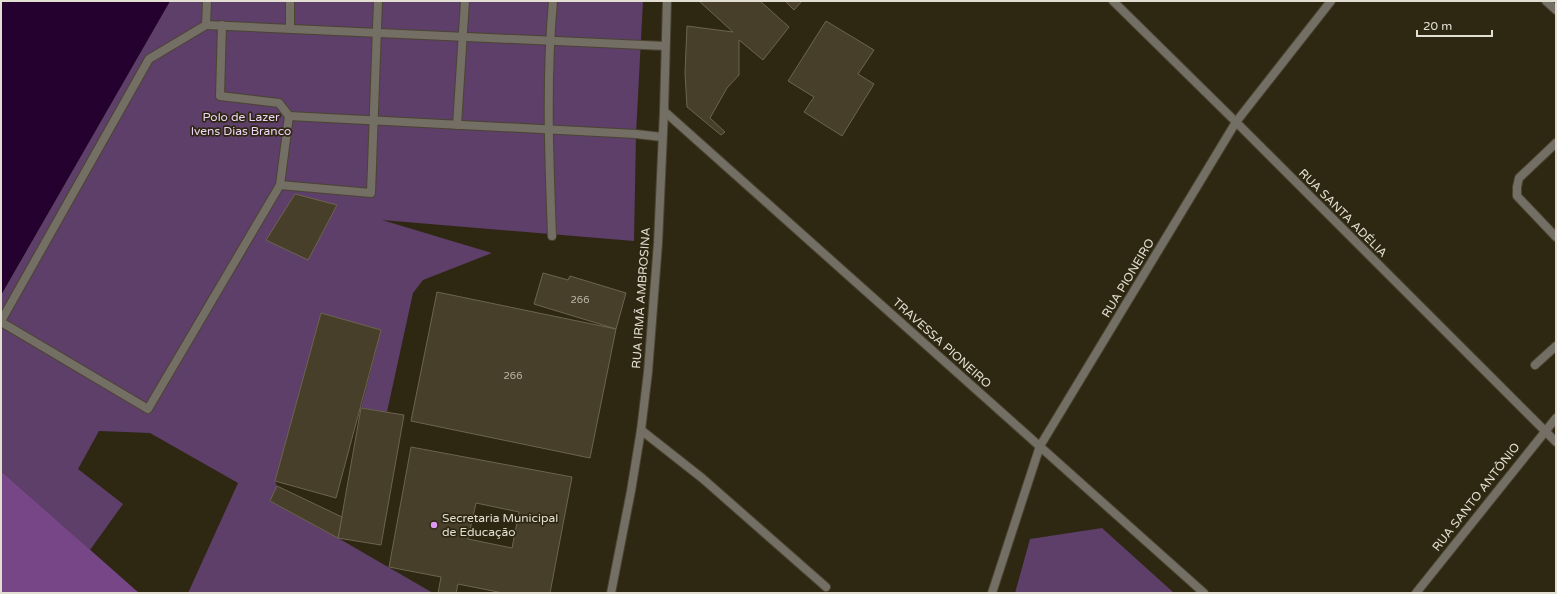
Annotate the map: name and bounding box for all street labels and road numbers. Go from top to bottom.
street label: RUA SANTA ADÉLIA [1296,166,1390,260]
street label: RUA IRMÃ AMBROSINA [629,227,653,369]
street label: RUA PIONEIRO [1099,236,1157,320]
street label: TRAVESSA PIONEIRO [890,295,994,391]
street label: RUA SANTO ANTÔNIO [1429,440,1523,554]

